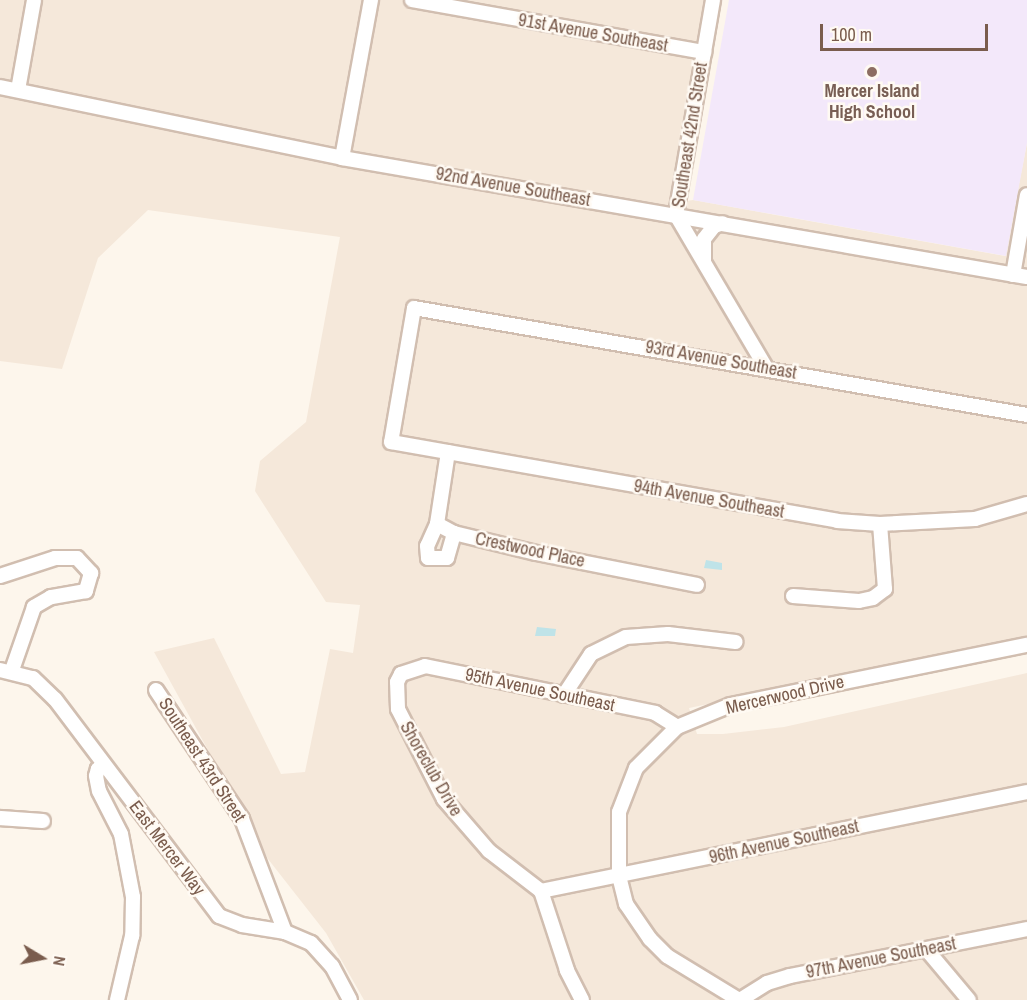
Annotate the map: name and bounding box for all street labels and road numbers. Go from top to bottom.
street label: 91st Avenue Southeast [516,9,670,57]
street label: Southeast 42nd Street [668,61,712,209]
street label: 92nd Avenue Southeast [434,163,592,211]
street label: 93rd Avenue Southeast [643,336,799,384]
street label: 94th Avenue Southeast [632,475,786,523]
street label: Crestwood Place [473,528,587,572]
street label: 95th Avenue Southeast [463,664,617,716]
street label: Mercerwood Drive [724,671,846,719]
street label: Southeast 43rd Street [154,694,250,826]
street label: Shoreclub Drive [395,718,467,820]
street label: East Mercer Way [124,797,210,899]
street label: 96th Avenue Southeast [707,816,861,868]
street label: 97th Avenue Southeast [804,933,958,983]

